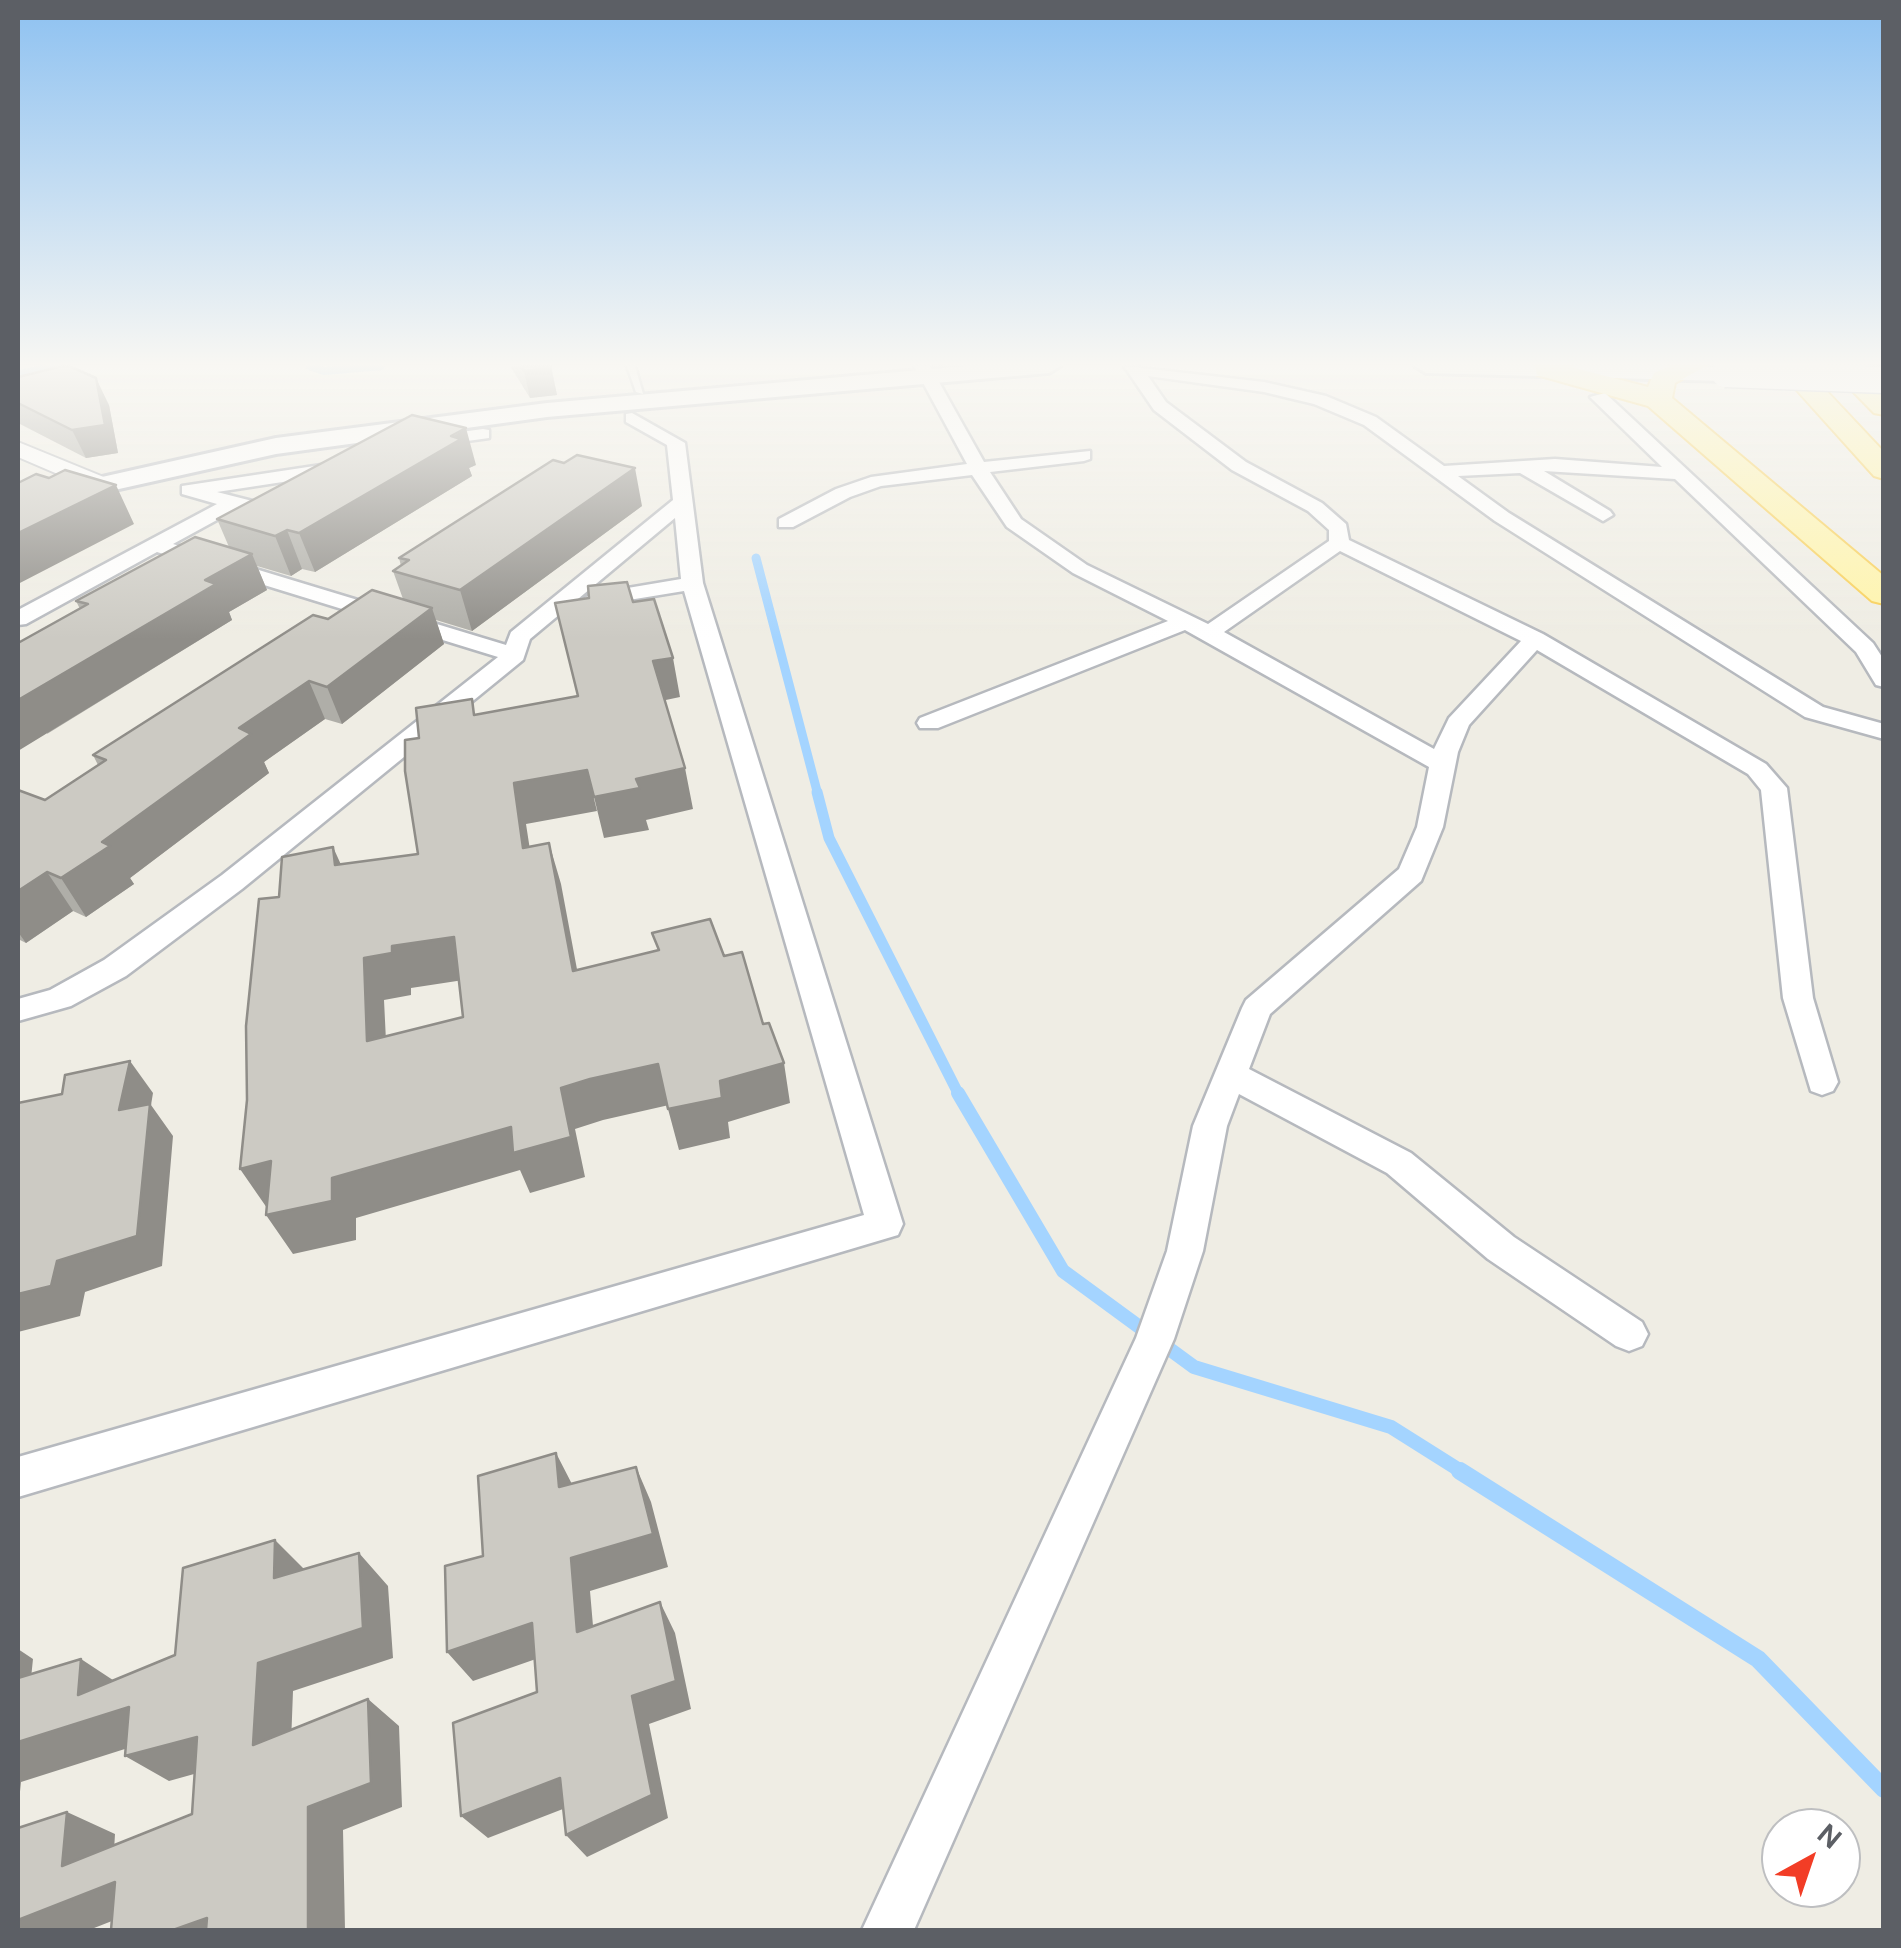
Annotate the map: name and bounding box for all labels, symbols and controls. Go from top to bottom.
north arrow [1761,1808,1861,1908]
text: N [1810,1815,1849,1857]

